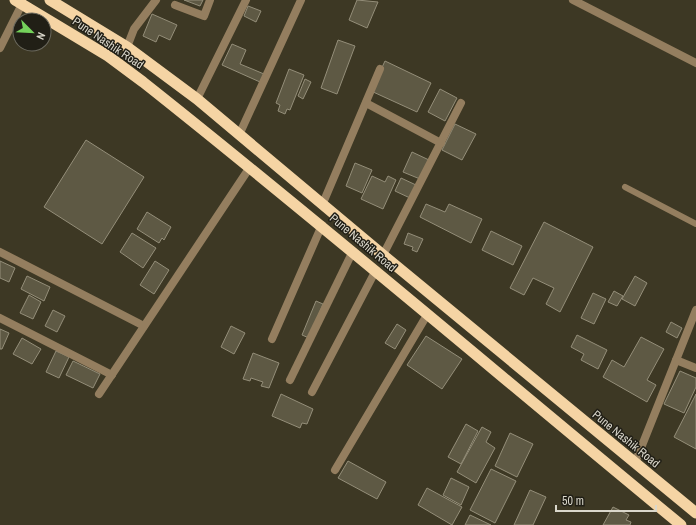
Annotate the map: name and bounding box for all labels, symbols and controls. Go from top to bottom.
north arrow [12,12,52,52]
street label: Pune Nashik Road [69,13,147,73]
text: N [33,30,49,42]
street label: Pune Nashik Road [326,210,400,276]
street label: Pune Nashik Road [589,407,663,471]
scale bar [556,487,656,513]
text: 50 m [562,493,584,509]

